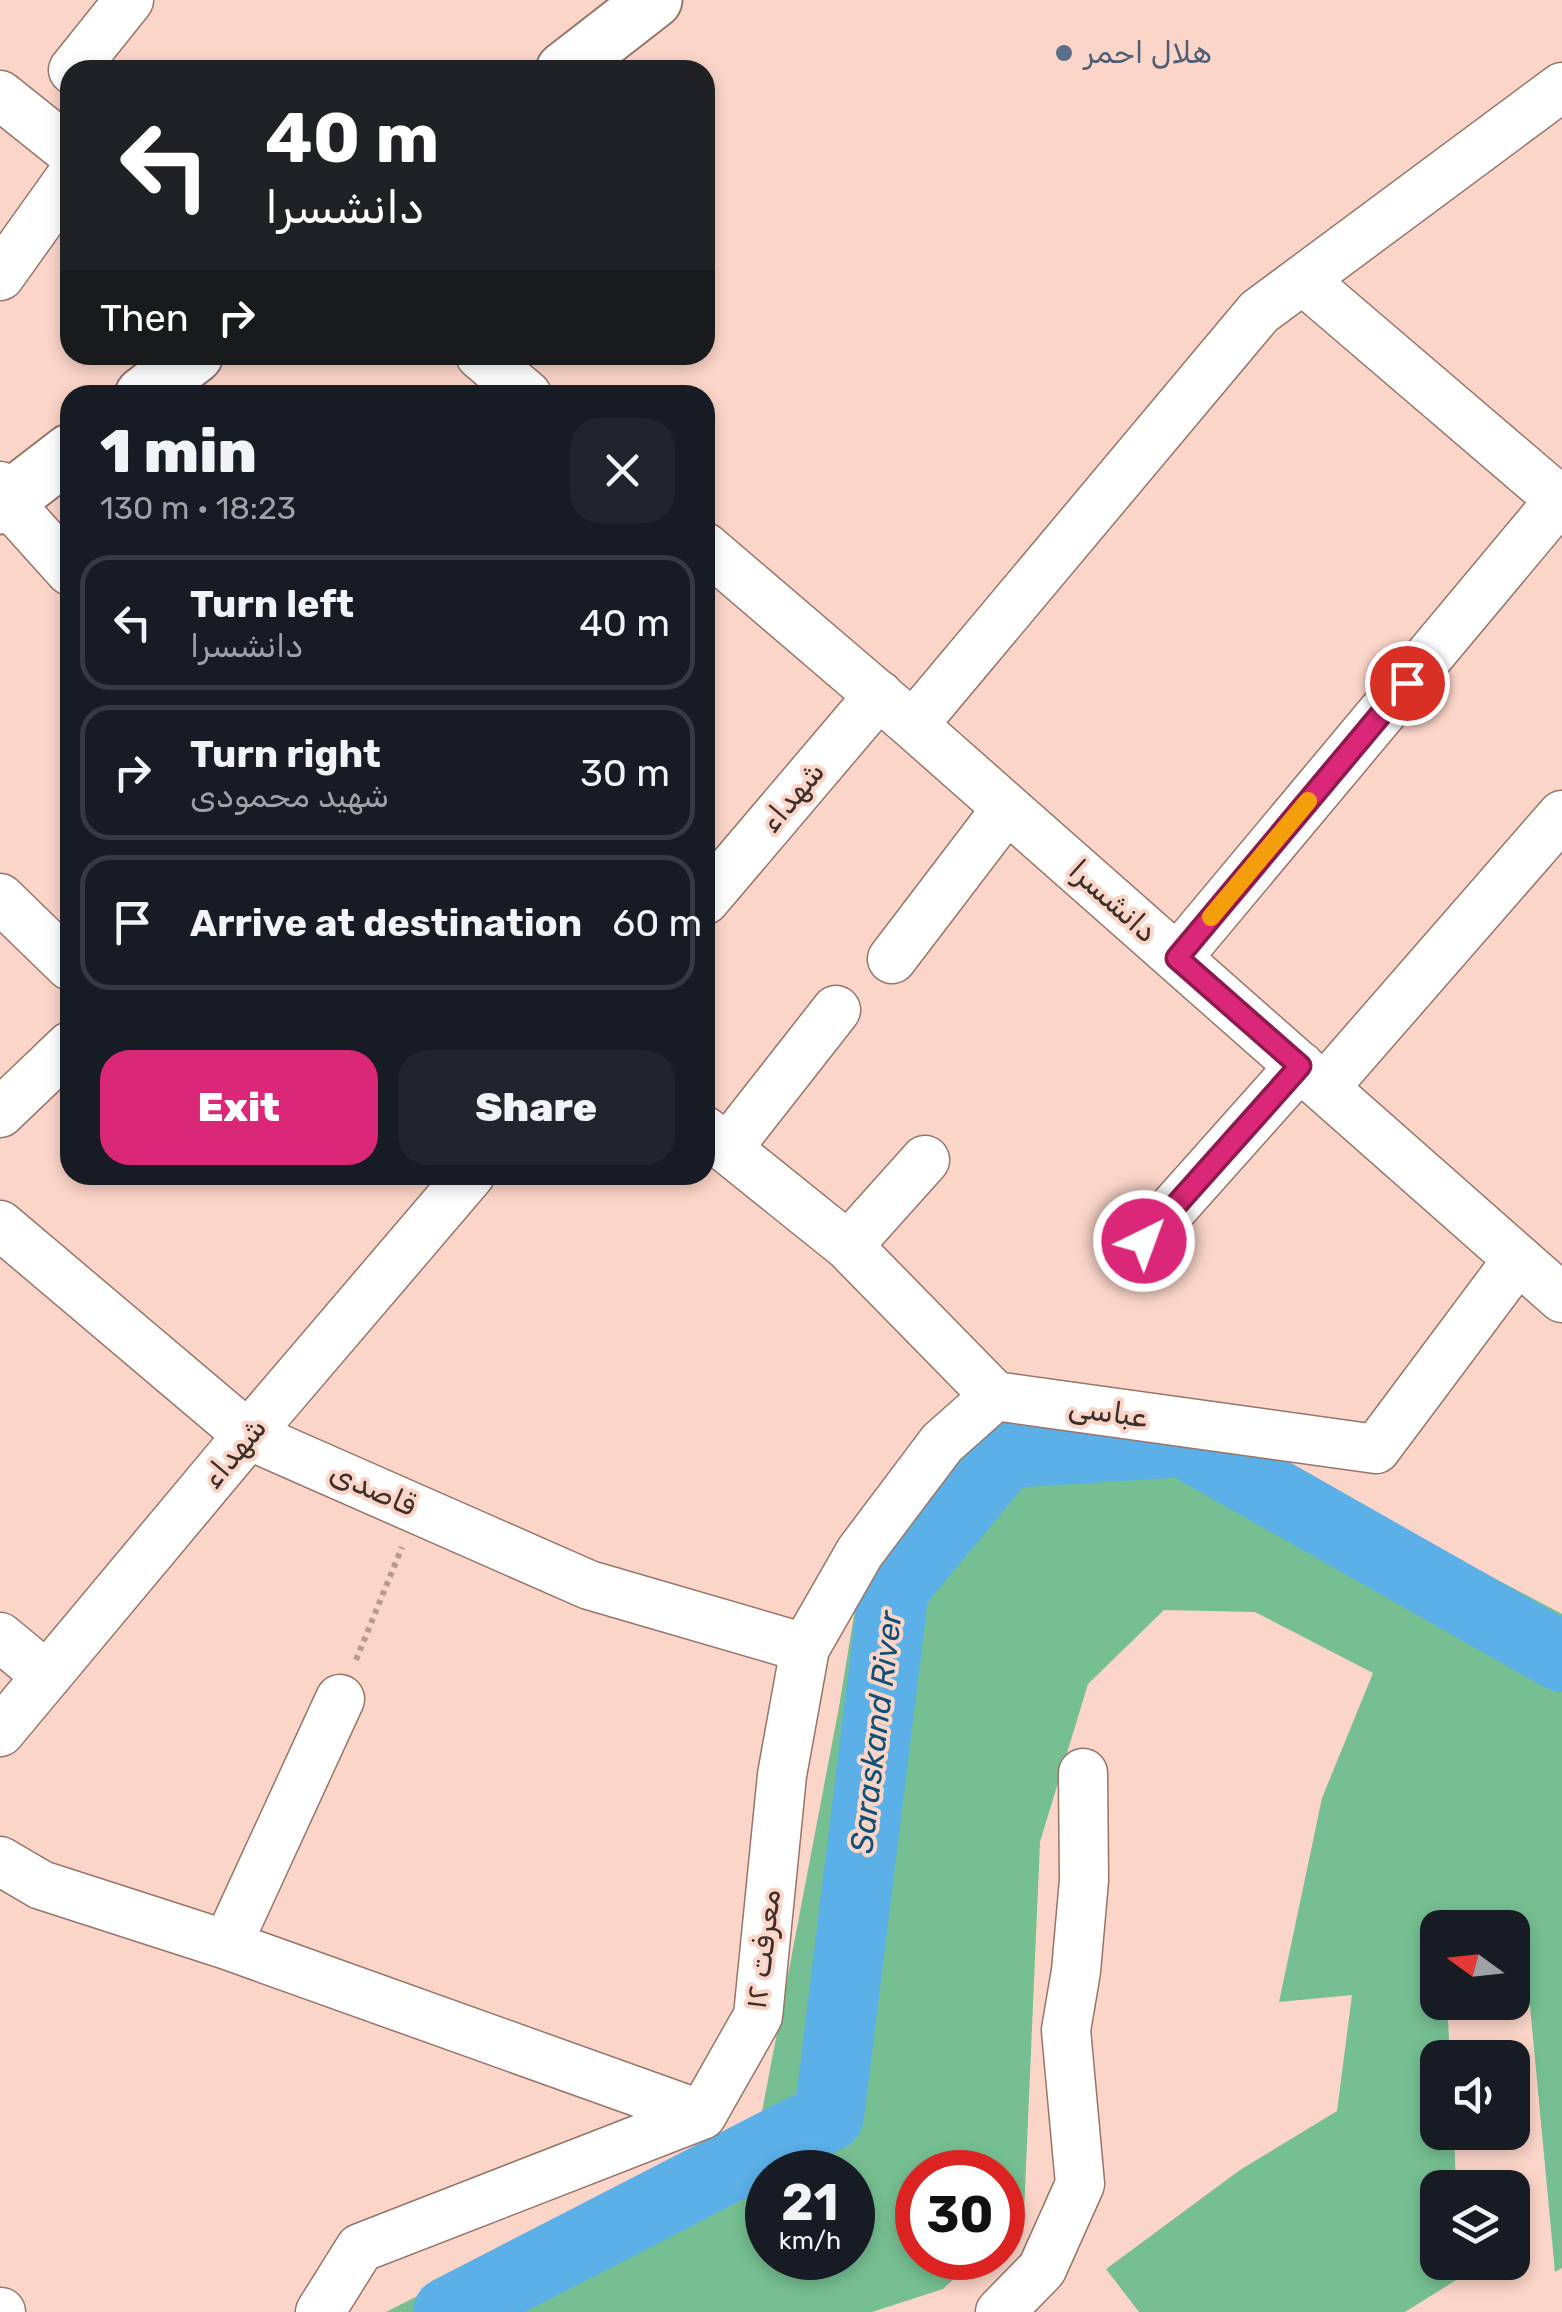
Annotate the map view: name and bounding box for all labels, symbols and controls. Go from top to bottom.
place label: هلال احمر [1082,35,1212,71]
marker: هلال احمر [1053,42,1075,64]
text: 40 m [265,97,439,180]
icon: left [100,100,230,230]
text: دانشسرا [265,181,424,234]
icon: right [209,290,264,345]
text: Then [100,295,189,341]
text: 1 min [100,416,257,487]
button: close [570,418,675,523]
text: 130 m · 18:23 [100,489,296,527]
text: Turn left [190,581,354,627]
icon: left [105,595,160,650]
text: 40 m [579,600,670,646]
text: دانشسرا [190,627,303,665]
pin [1365,641,1450,726]
icon: arrive [1380,656,1435,711]
text: Turn right [190,731,381,777]
icon: right [105,745,160,800]
text: 30 m [580,750,670,796]
street label: شهداء [752,754,832,840]
text: شهید محمودی [190,777,389,815]
street label: دانشسرا [1062,852,1164,950]
icon: arrive [105,895,160,950]
text: Arrive at destination [190,900,582,946]
text: 60 m [612,900,702,946]
button: Exit [100,1050,378,1165]
button: Share [398,1050,675,1165]
position arrow [1092,1189,1196,1293]
street label: عباسی [1066,1389,1150,1435]
street label: شهداء [194,1410,274,1496]
street label: قاصدی [324,1454,422,1524]
water label: Saraskand River [842,1607,910,1855]
street label: معرفت ۱۲ [738,1887,788,2011]
north arrow [1420,1910,1530,2020]
map controls [1420,1910,1530,2280]
button: sound [1420,2040,1530,2150]
speed limit sign: 30 [895,2150,1025,2280]
button: layers [1420,2170,1530,2280]
text: 21 [781,2173,839,2233]
text: km/h [779,2226,841,2255]

